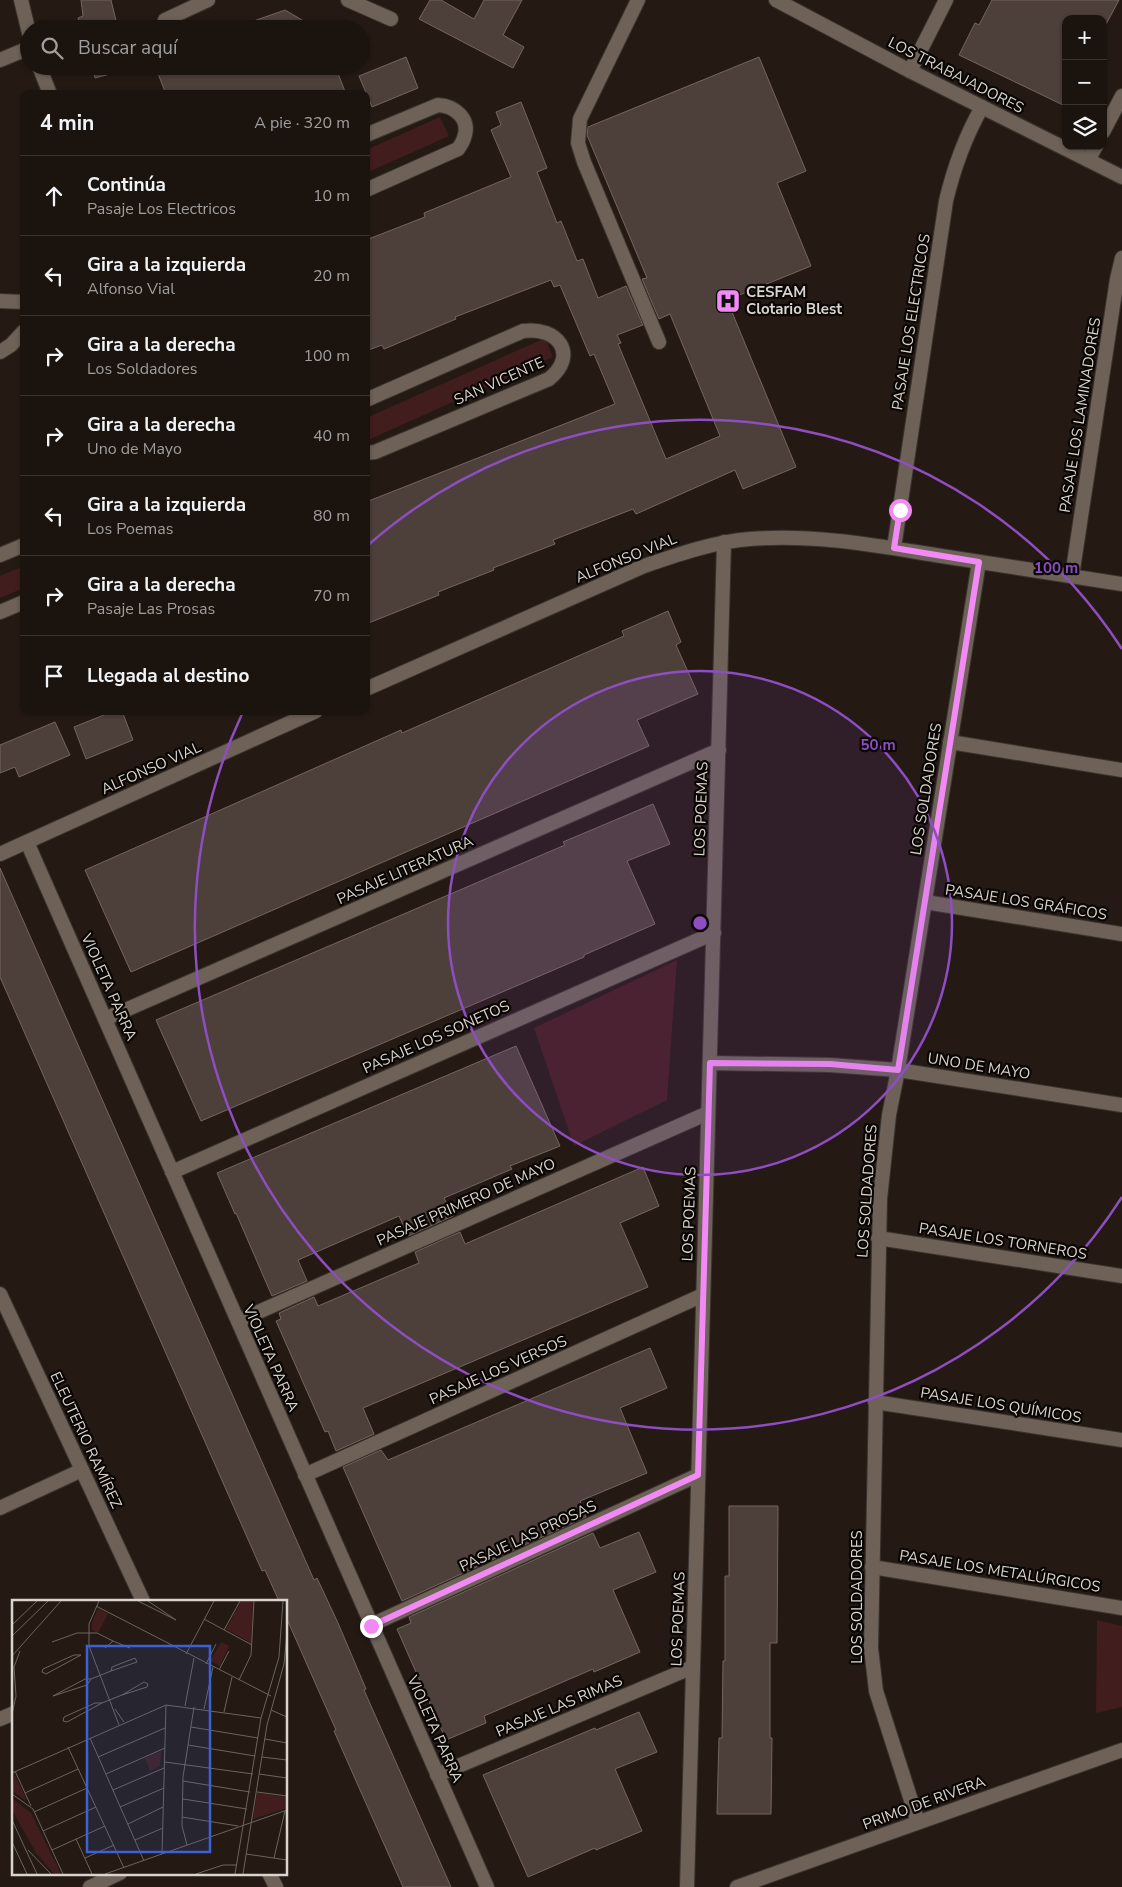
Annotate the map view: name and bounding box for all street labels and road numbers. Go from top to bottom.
street label: LOS TRABAJADORES [885,32,1027,118]
street label: PASAJE LOS ELECTRICOS [887,232,935,412]
street label: PASAJE LOS LAMINADORES [1055,316,1105,514]
street label: SAN VICENTE [451,352,547,410]
street label: ALFONSO VIAL [572,529,680,587]
street label: LOS SOLDADORES [906,722,946,856]
street label: ALFONSO VIAL [98,737,204,799]
street label: LOS POEMAS [689,761,713,857]
street label: PASAJE LITERATURA [334,831,476,909]
street label: PASAJE LOS GRÁFICOS [944,879,1108,925]
street label: VIOLETA PARRA [76,929,142,1044]
street label: PASAJE LOS SONETOS [359,996,513,1078]
street label: UNO DE MAYO [926,1048,1032,1084]
street label: LOS SOLDADORES [852,1124,882,1258]
street label: PASAJE PRIMERO DE MAYO [373,1153,559,1251]
street label: LOS POEMAS [677,1166,701,1262]
street label: PASAJE LOS TORNEROS [918,1218,1088,1264]
street label: VIOLETA PARRA [238,1300,304,1415]
street label: PASAJE LOS VERSOS [426,1331,570,1409]
street label: ELEUTERIO RAMÍREZ [46,1368,127,1512]
street label: PASAJE LOS QUÍMICOS [919,1382,1083,1428]
street label: PASAJE LAS PROSAS [456,1495,600,1577]
street label: LOS SOLDADORES [847,1530,867,1664]
street label: PASAJE LOS METALÚRGICOS [898,1544,1102,1597]
street label: LOS POEMAS [666,1571,690,1667]
street label: PASAJE LAS RIMAS [493,1670,625,1742]
street label: VIOLETA PARRA [402,1671,468,1786]
street label: PRIMO DE RIVERA [860,1772,988,1834]

